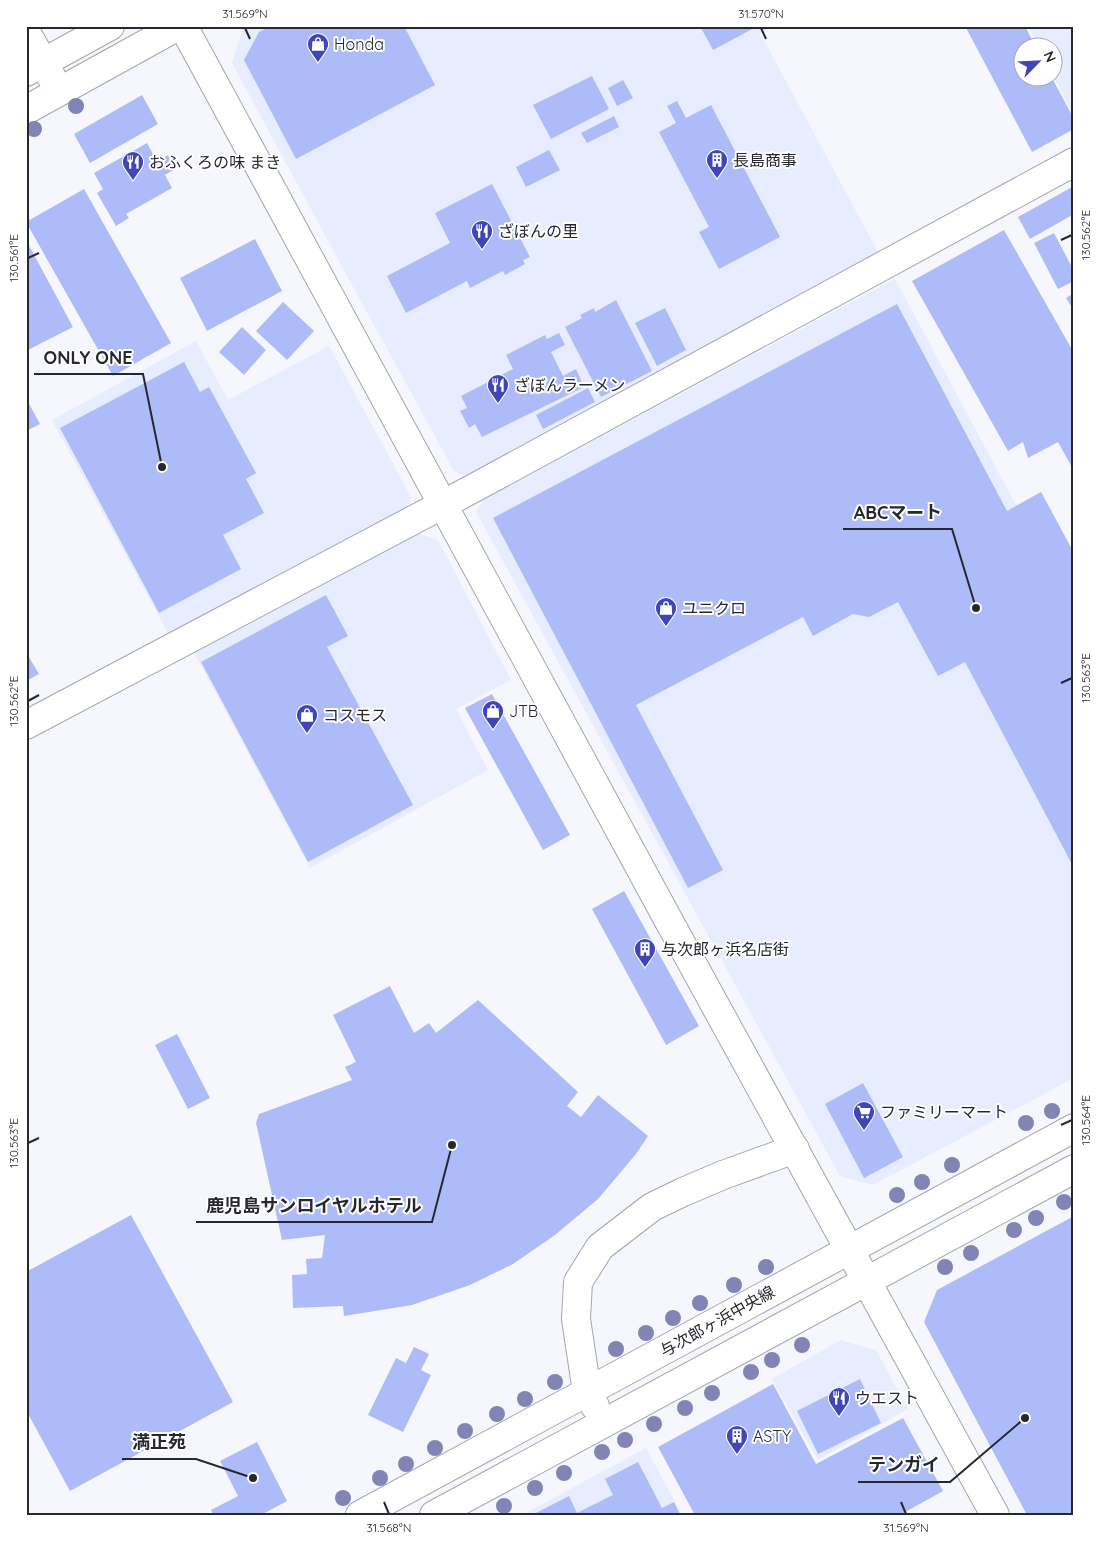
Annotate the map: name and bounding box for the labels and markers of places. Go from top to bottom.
shop icon: Honda [306,32,330,63]
place label: Honda [334,34,384,54]
building icon: 長島商事 [705,148,729,179]
restaurant icon: おふくろの味 まき [121,150,145,181]
place label: 長島商事 [733,150,797,170]
place label: おふくろの味 まき [149,152,281,172]
restaurant icon: ざぼんの里 [470,219,494,250]
place label: ざぼんの里 [498,221,578,241]
callout: ONLY ONE [34,341,143,374]
restaurant icon: ざぼんラーメン [486,373,510,404]
place label: ざぼんラーメン [514,375,625,395]
callout: ABCマート [843,496,952,529]
shop icon: ユニクロ [654,596,678,627]
place label: ユニクロ [682,598,746,618]
shop icon: JTB [481,699,505,730]
place label: JTB [509,701,538,721]
shop icon: コスモス [295,703,319,734]
place label: コスモス [323,705,387,725]
building icon: 与次郎ヶ浜名店街 [633,937,657,968]
place label: 与次郎ヶ浜名店街 [661,939,789,959]
supermarket icon: ファミリーマート [852,1100,876,1131]
place label: ファミリーマート [880,1102,1008,1122]
callout: 鹿児島サンロイヤルホテル [196,1189,432,1222]
restaurant icon: ウエスト [827,1386,851,1417]
place label: ウエスト [855,1388,919,1408]
building icon: ASTY [725,1424,749,1455]
callout: 満正苑 [122,1426,196,1459]
place label: ASTY [753,1426,791,1446]
callout: テンガイ [858,1449,950,1482]

